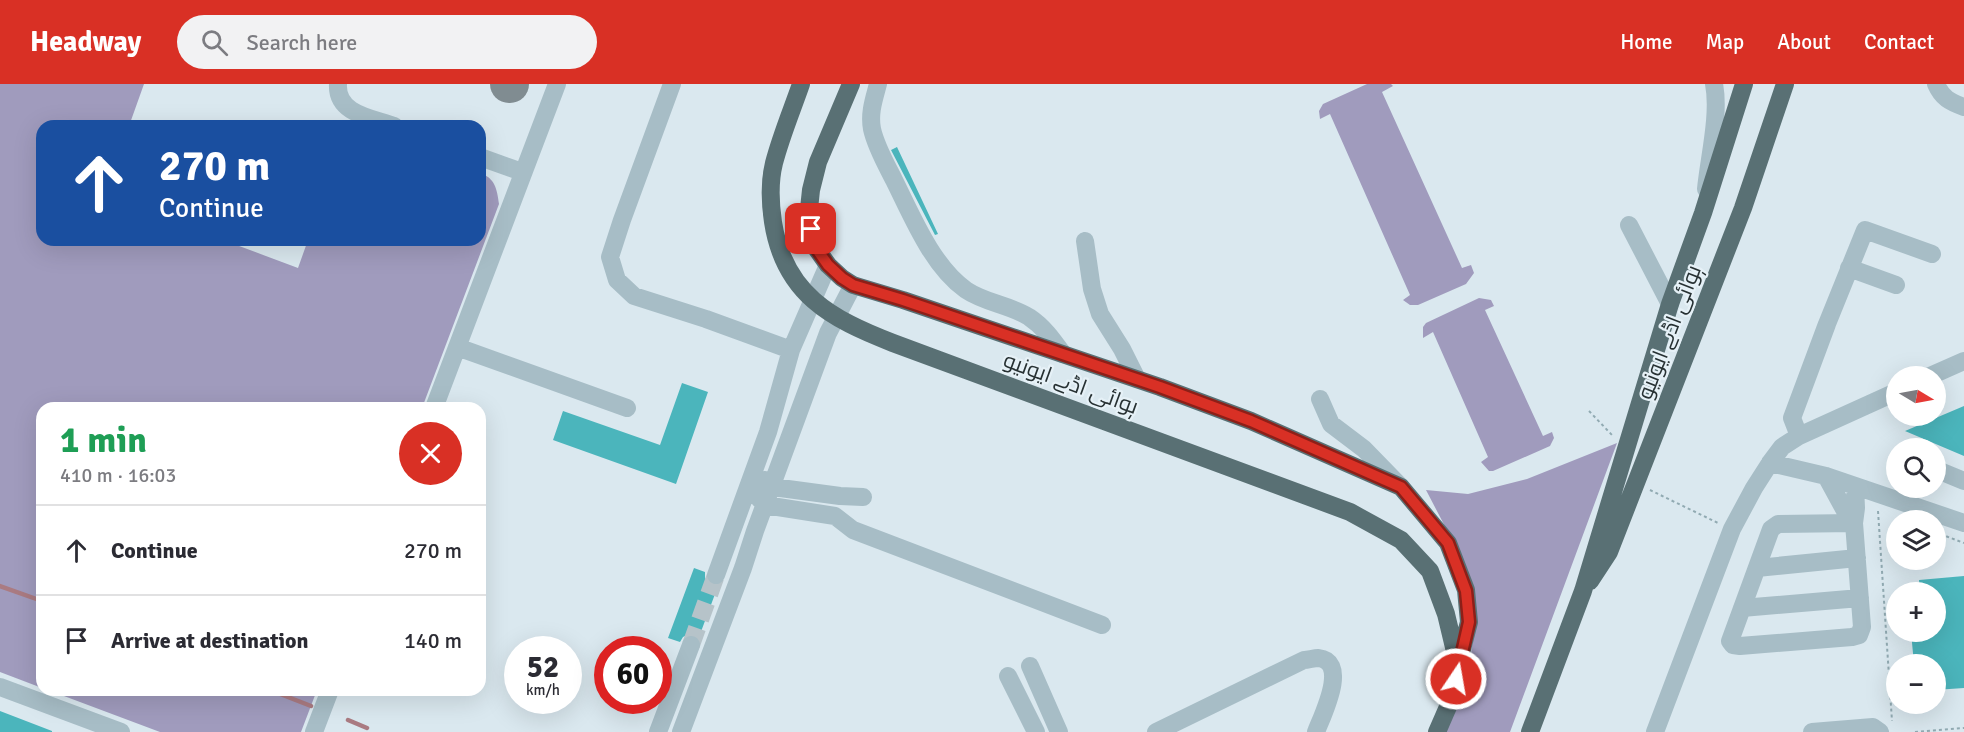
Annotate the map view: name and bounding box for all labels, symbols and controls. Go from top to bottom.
search box [177,15,597,69]
text: Headway [30,25,141,59]
icon: search [198,26,231,59]
text: Search here [246,29,357,56]
text: Home [1620,29,1673,55]
text: Map [1706,29,1744,55]
text: About [1777,29,1831,55]
text: Contact [1864,29,1934,55]
text: 270 m [159,141,270,192]
icon: ahead [60,144,138,222]
text: Continue [159,192,264,225]
pin [785,203,836,254]
icon: arrive [794,212,827,245]
street label: ہوائی اڈے ایونیو [1631,261,1708,403]
street label: ہوائی اڈے ایونیو [999,346,1142,421]
north arrow [1886,366,1946,426]
map controls [1886,366,1946,714]
text: 1 min [60,418,147,463]
button: close [399,422,462,485]
button: search [1886,438,1946,498]
text: 410 m · 16:03 [60,463,176,488]
button: layers [1886,510,1946,570]
icon: ahead [60,534,93,567]
text: Continue [111,537,198,564]
text: 270 m [404,537,462,564]
button: + [1886,582,1946,642]
icon: arrive [60,624,93,657]
text: Arrive at destination [111,627,308,654]
text: 140 m [404,627,462,654]
speed limit sign: 60 [594,636,672,714]
position arrow [1424,647,1488,711]
text: 52 [527,649,559,686]
button: − [1886,654,1946,714]
text: km/h [526,681,560,699]

